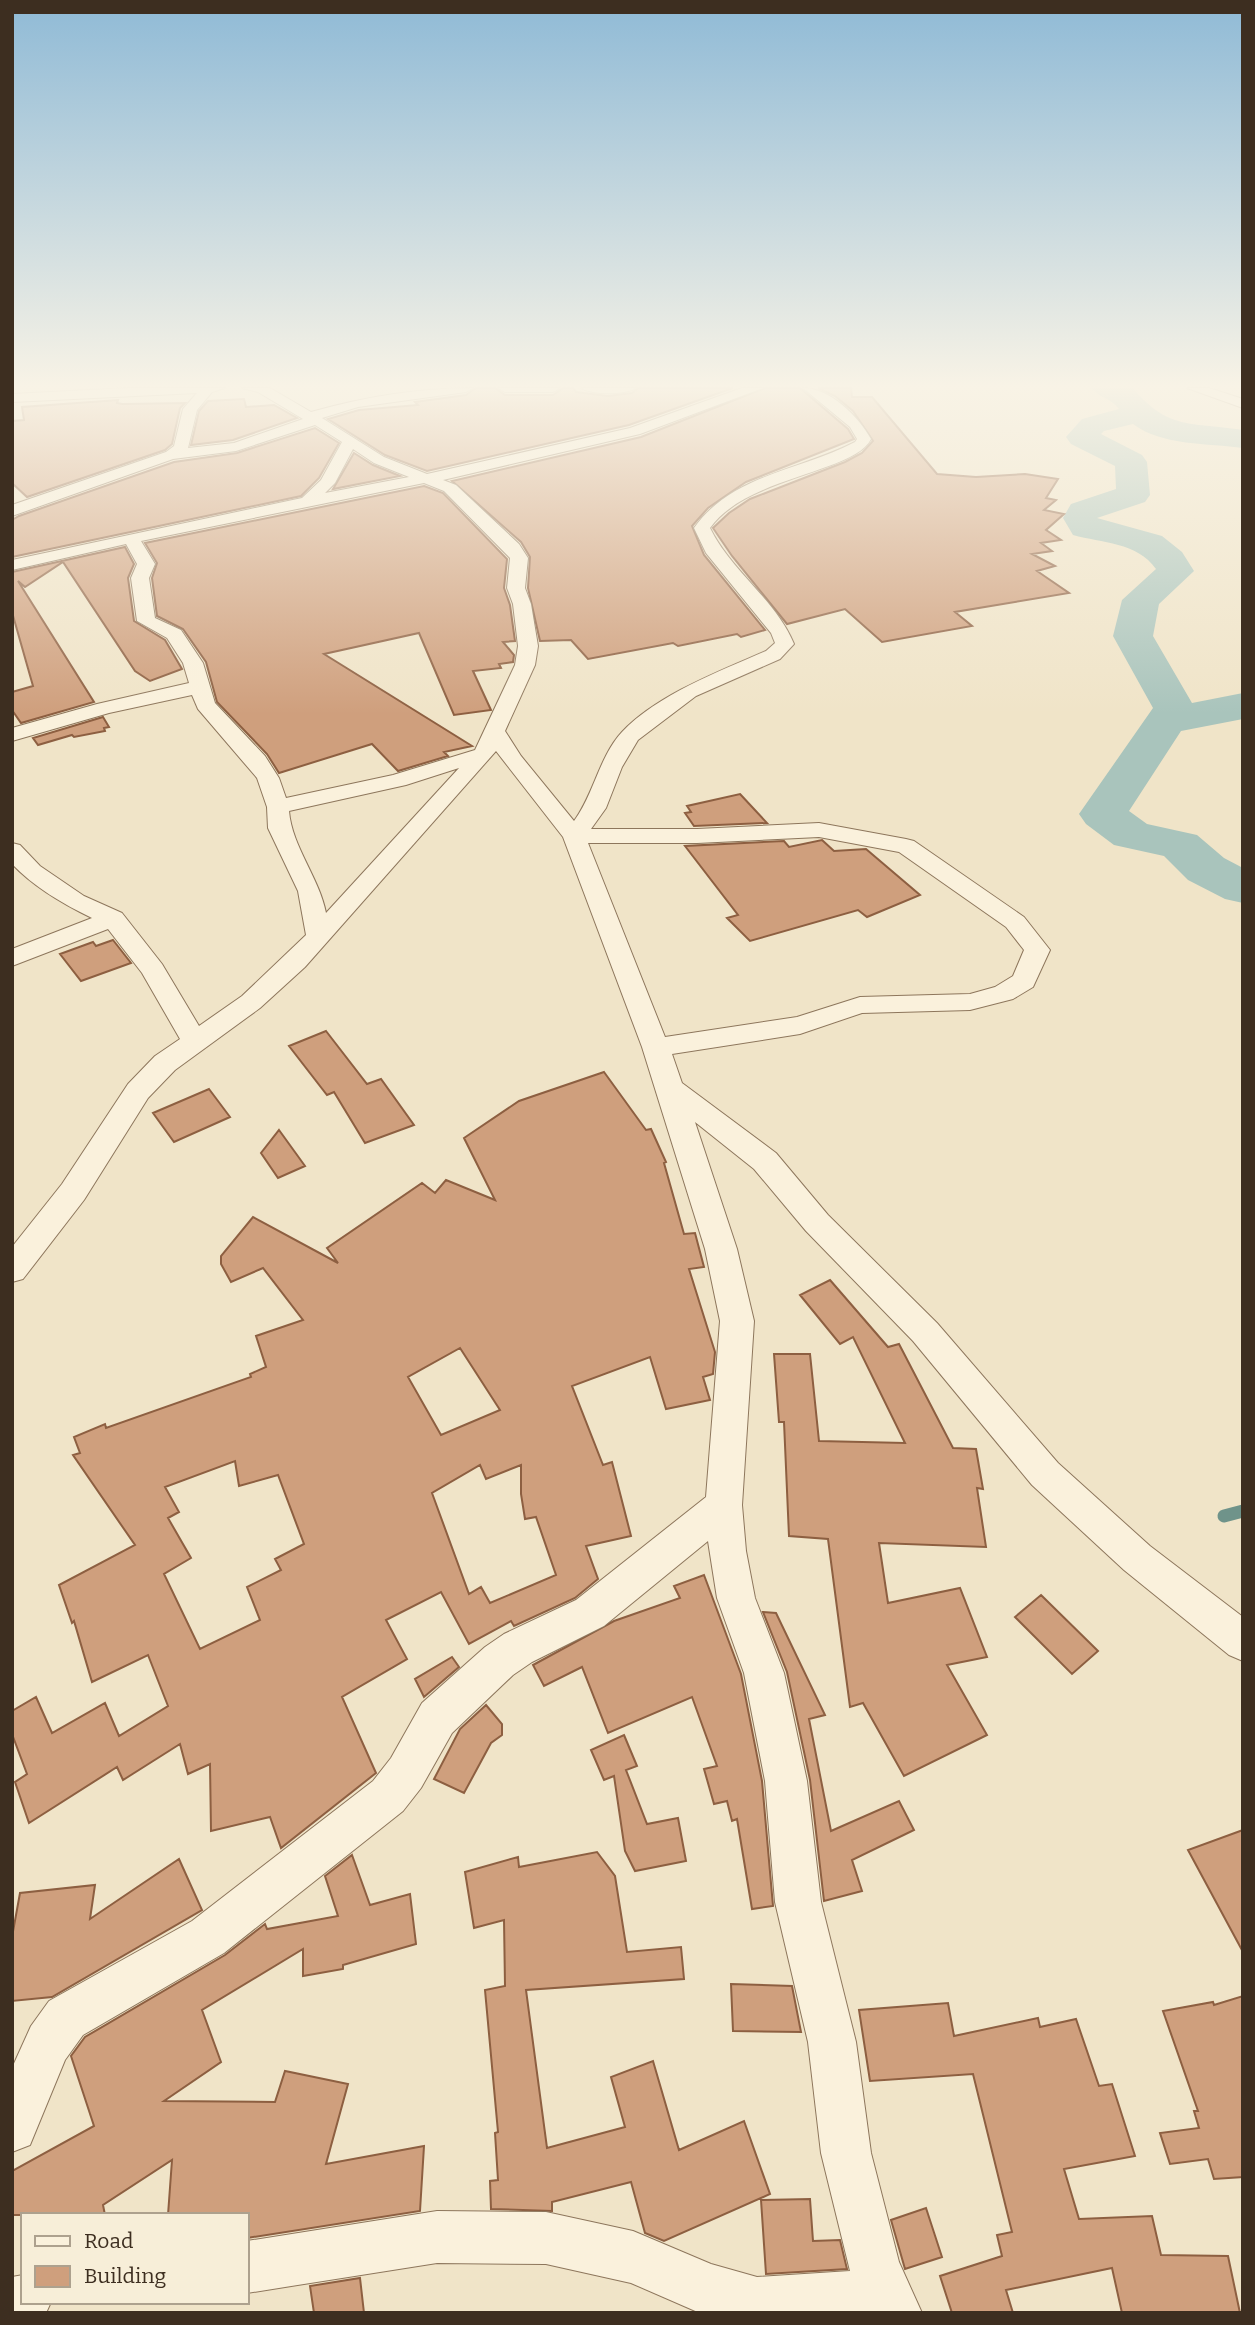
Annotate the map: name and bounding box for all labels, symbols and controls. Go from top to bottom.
legend [21,2213,248,2304]
text: Road [84,2228,133,2254]
text: Building [84,2263,167,2289]

